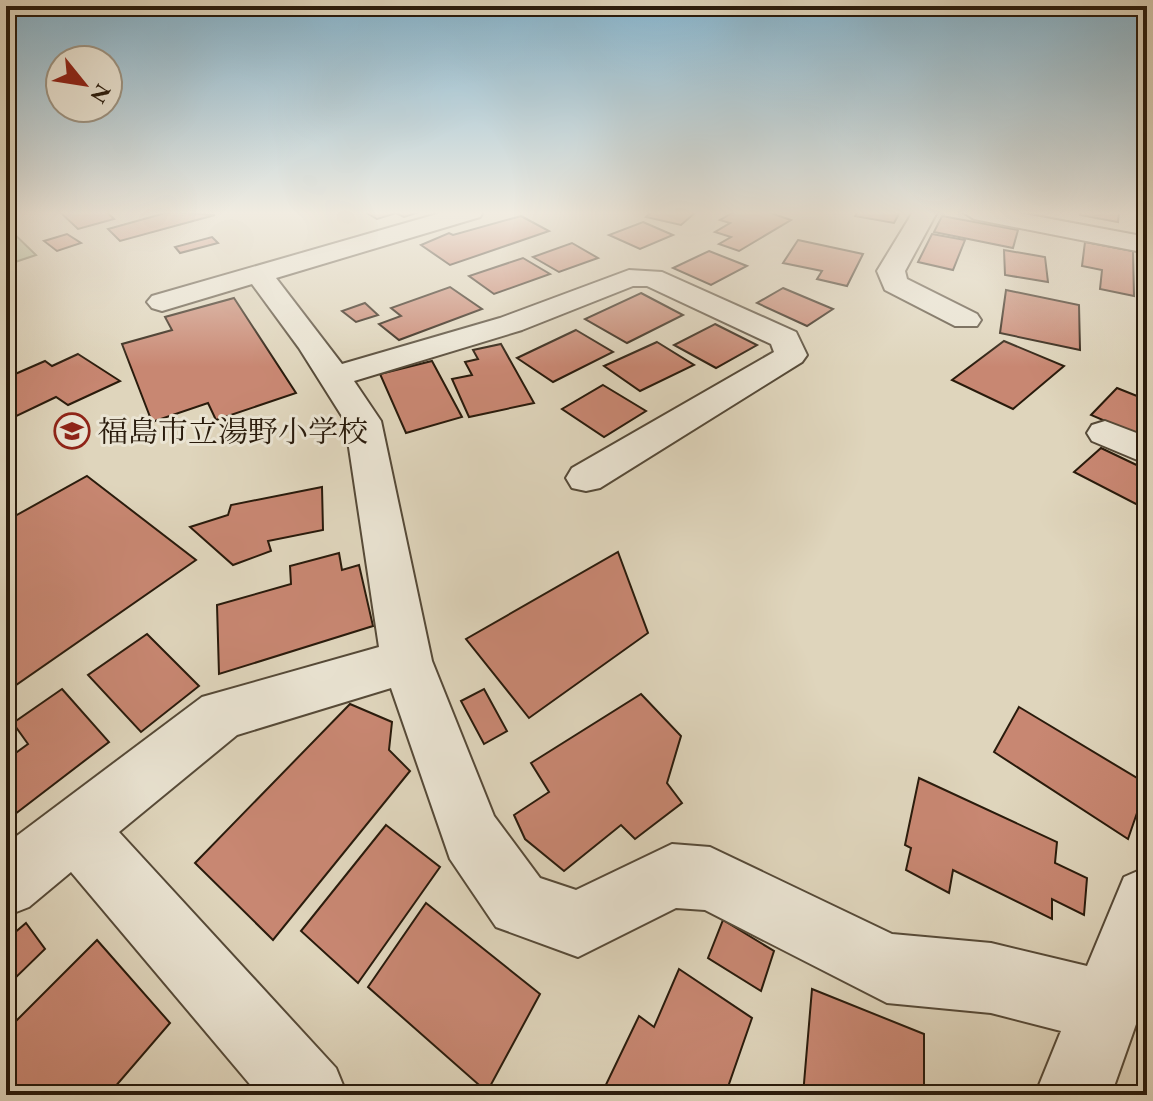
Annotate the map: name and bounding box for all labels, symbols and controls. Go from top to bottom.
north arrow [44,44,124,124]
text: N [84,79,118,109]
school or university icon: 福島市立湯野小学校 [53,412,91,450]
place label: 福島市立湯野小学校 [98,412,368,451]

